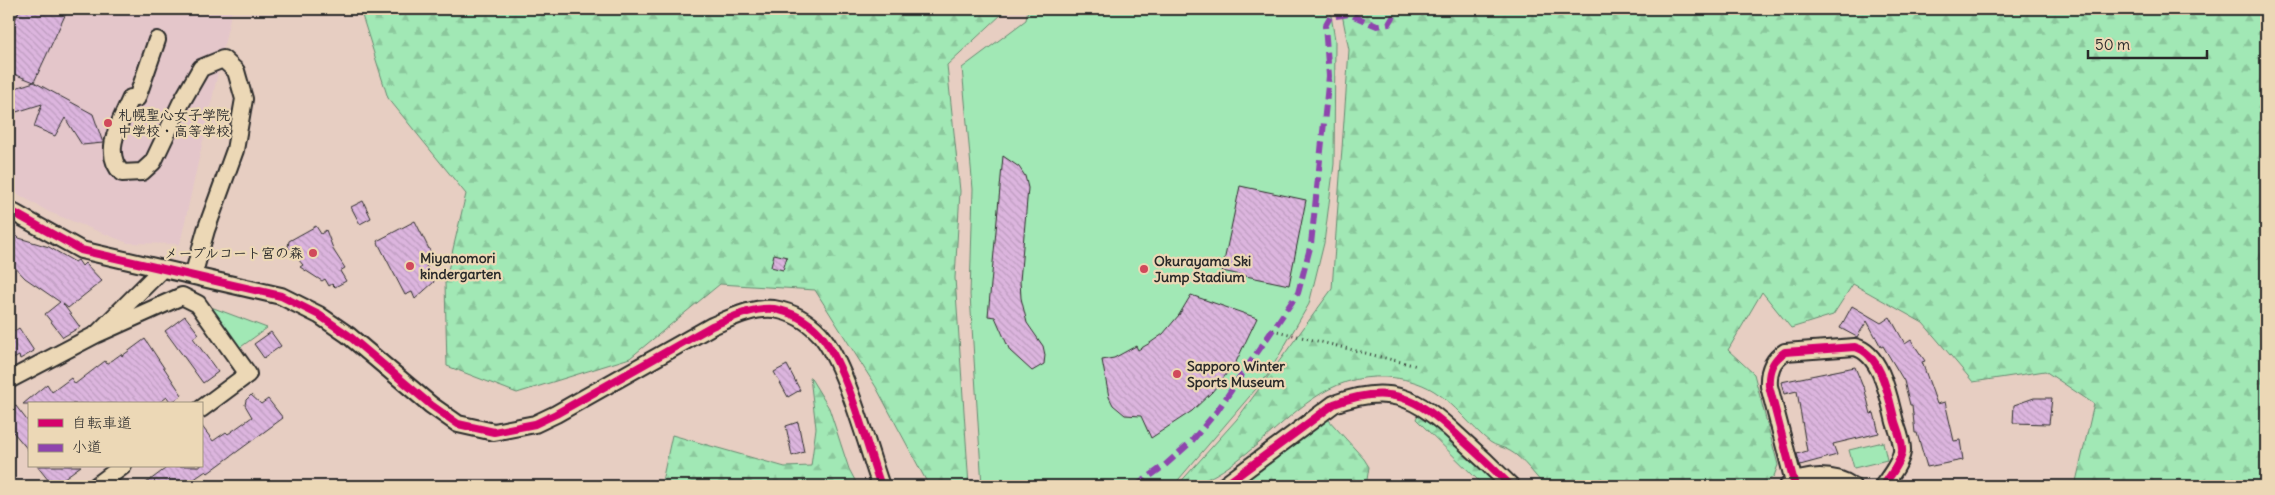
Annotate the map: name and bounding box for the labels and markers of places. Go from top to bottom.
place label: 札幌聖心女子学院 中学校・高等学校 [118,106,230,140]
marker: 札幌聖心女子学院 中学校・高等学校 [102,117,114,129]
place label: メープルコート宮の森 [164,244,303,262]
marker: メープルコート宮の森 [307,247,319,259]
place label: Miyanomori kindergarten [420,249,501,283]
place label: Okurayama Ski Jump Stadium [1154,252,1251,286]
marker: Miyanomori kindergarten [404,260,416,272]
marker: Okurayama Ski Jump Stadium [1138,263,1150,275]
place label: Sapporo Winter Sports Museum [1187,357,1285,391]
marker: Sapporo Winter Sports Museum [1171,368,1183,380]

